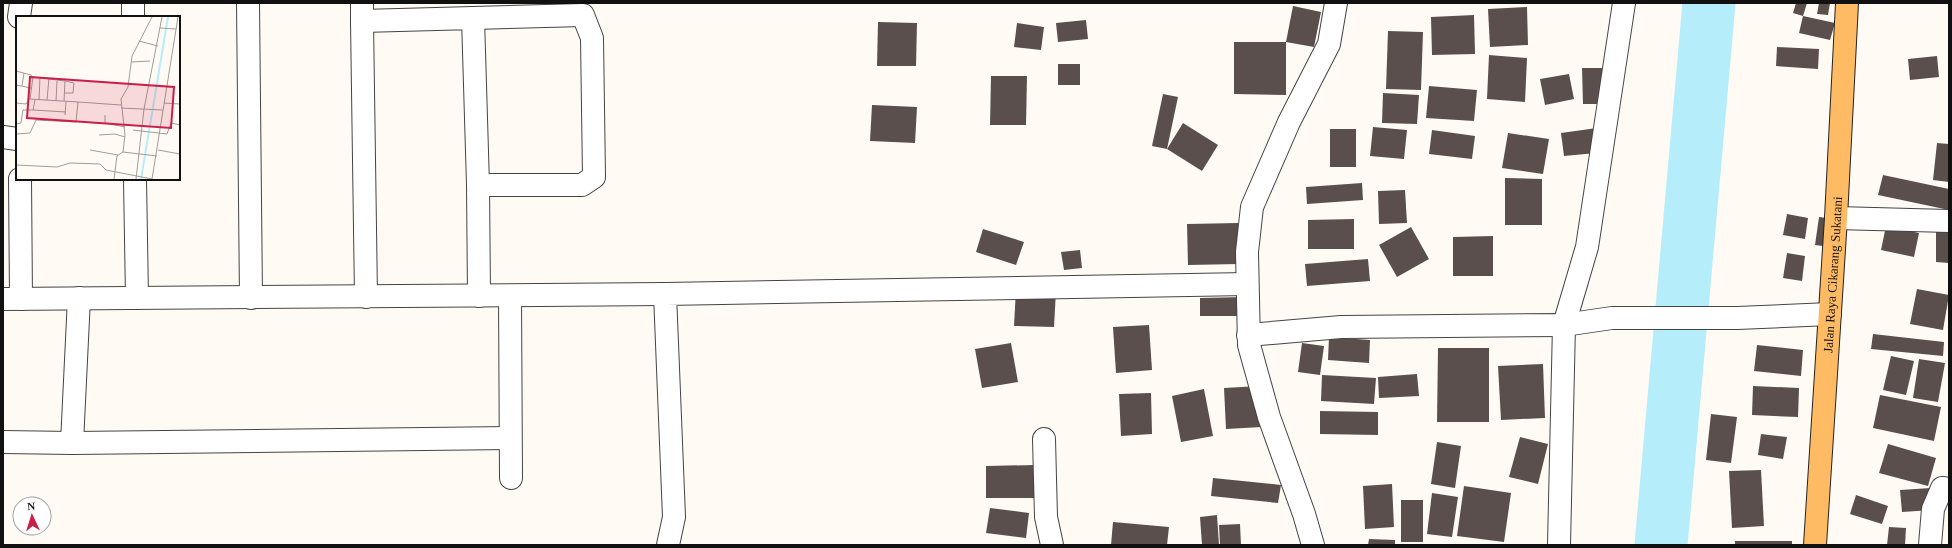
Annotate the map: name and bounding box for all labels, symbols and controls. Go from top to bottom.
inset map [16,16,180,180]
street label: Jalan Raya Cikarang Sukatani [1820,196,1845,353]
north arrow [12,496,52,536]
text: N [27,500,36,512]

